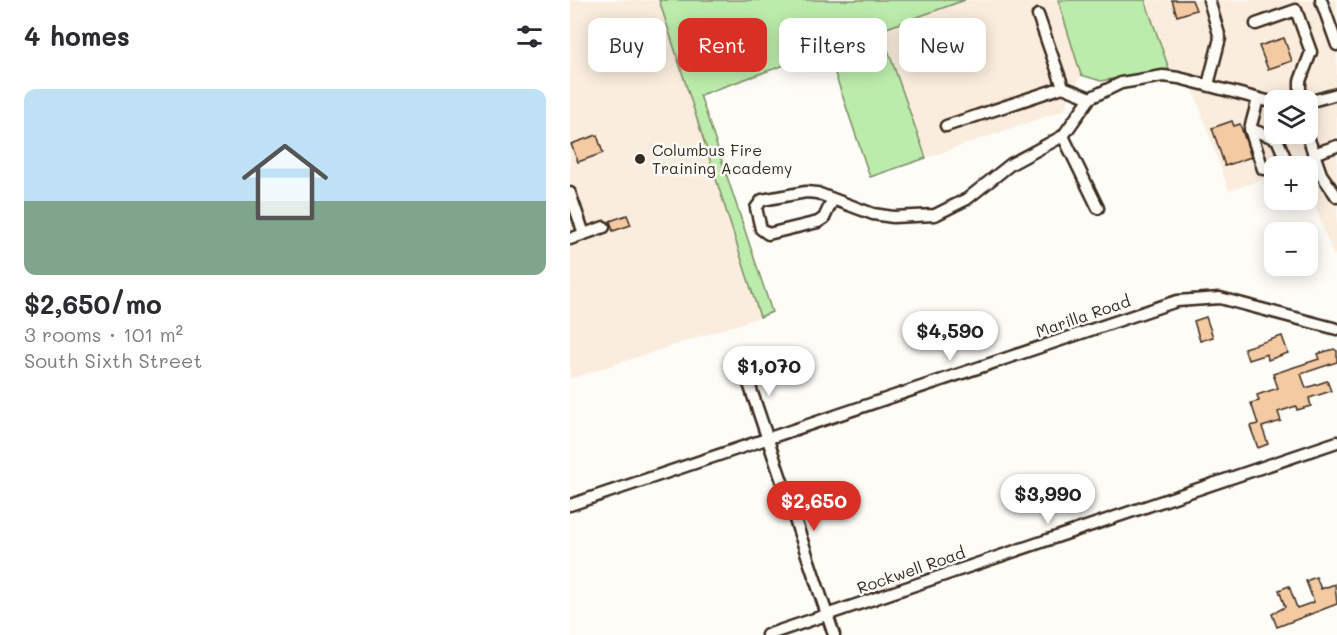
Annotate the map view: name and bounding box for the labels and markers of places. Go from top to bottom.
place label: Columbus Fire Training Academy [652,139,792,178]
marker: Columbus Fire Training Academy [633,152,647,166]
pin: $4,590 [901,311,999,362]
pin: $1,070 [720,346,818,397]
pin: $3,990 [999,474,1097,525]
pin: $2,650 [765,481,863,532]

